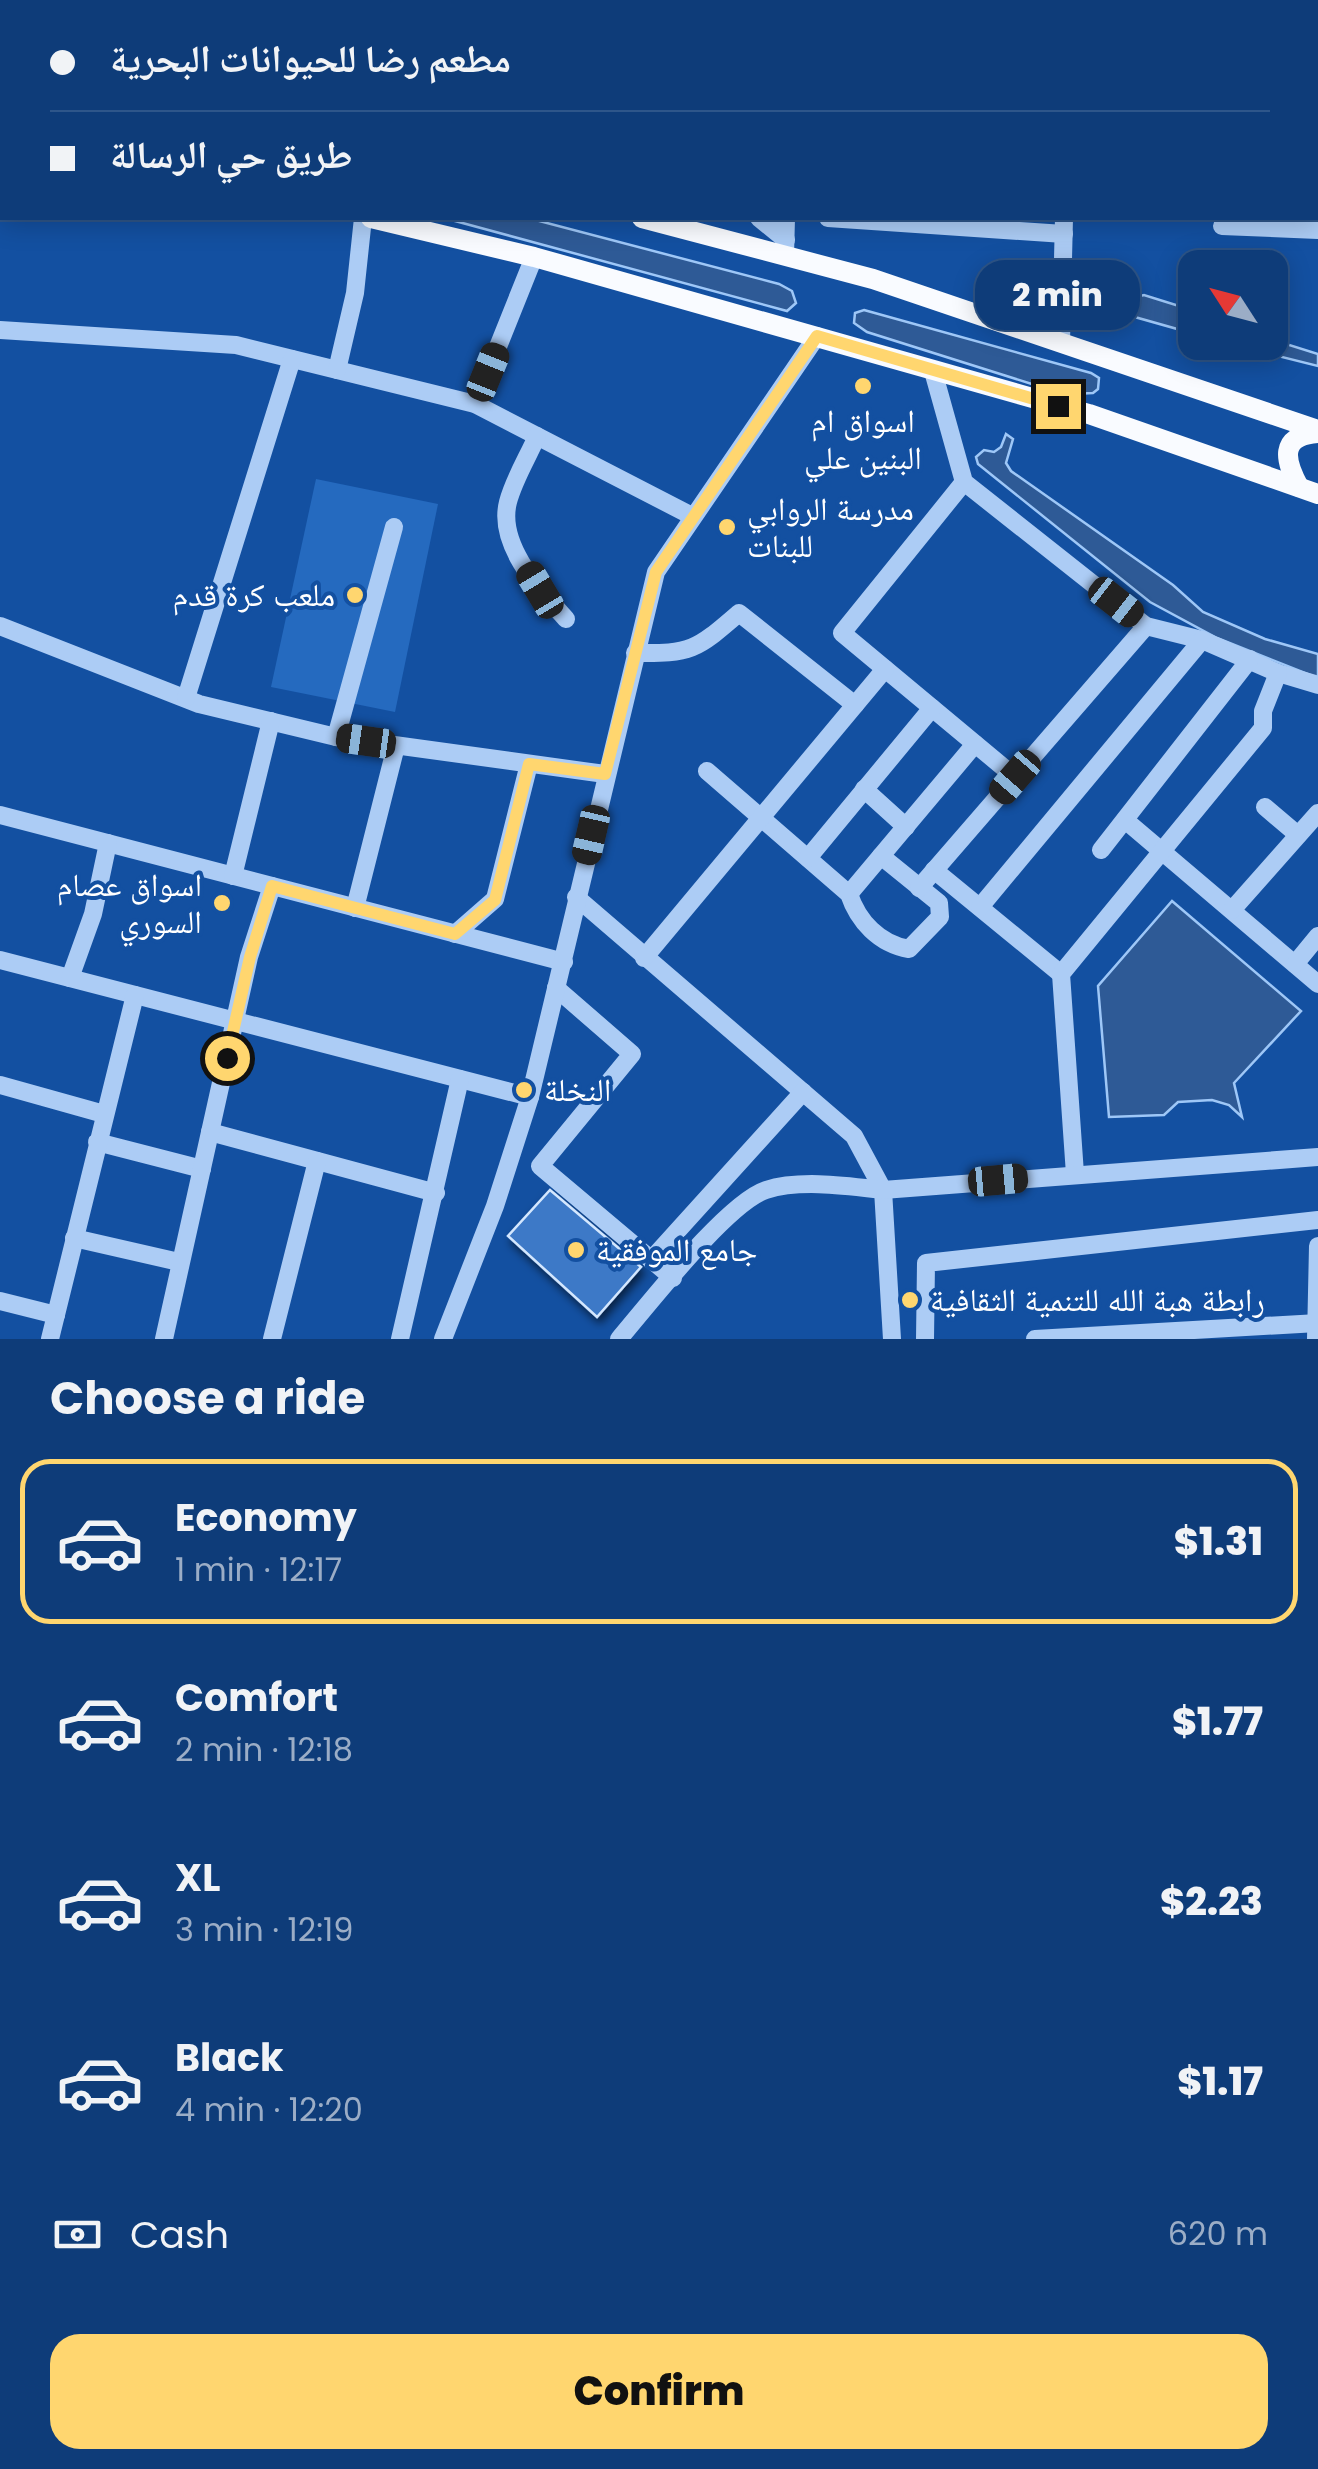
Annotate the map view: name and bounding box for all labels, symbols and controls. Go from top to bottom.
text: مطعم رضا للحيوانات البحرية [110,32,511,85]
text: طريق حي الرسالة [110,128,353,181]
north arrow [1178,250,1288,360]
map controls [1178,250,1288,360]
callout: 2 min [976,261,1140,331]
text: 2 min [1012,272,1103,317]
car [463,339,513,405]
marker: اسواق ام البنين علي [852,375,874,397]
route end [1036,384,1081,429]
place label: اسواق ام البنين علي [804,398,922,483]
place label: مدرسة الروابي للبنات [747,486,914,568]
marker: مدرسة الروابي للبنات [716,516,738,538]
car [512,557,568,623]
place label: ملعب كرة قدم [173,572,335,617]
car [1083,572,1149,632]
marker: ملعب كرة قدم [344,584,366,606]
car [334,722,398,760]
car [984,745,1046,809]
car [570,802,612,868]
place label: اسواق عصام السوري [57,862,202,947]
marker: اسواق عصام السوري [211,892,233,914]
route start [205,1036,250,1081]
place label: النخلة [544,1067,611,1112]
marker: النخلة [513,1079,535,1101]
car [967,1162,1029,1198]
place label: جامع الموفقية [596,1227,757,1272]
marker: جامع الموفقية [565,1239,587,1261]
place label: رابطة هبة الله للتنمية الثقافية [930,1277,1265,1322]
marker: رابطة هبة الله للتنمية الثقافية [899,1289,921,1311]
text: Choose a ride [50,1367,365,1430]
text: Economy [175,1491,357,1544]
icon: car [55,1497,145,1587]
text: $1.31 [1174,1515,1263,1568]
text: 1 min · 12:17 [175,1547,342,1592]
text: Comfort [175,1671,338,1724]
icon: car [55,1677,145,1767]
text: $1.77 [1172,1695,1263,1748]
text: 2 min · 12:18 [175,1727,353,1772]
text: XL [175,1851,220,1904]
icon: car [55,1857,145,1947]
text: $2.23 [1160,1875,1263,1928]
text: 3 min · 12:19 [175,1907,353,1952]
text: Black [175,2031,284,2084]
icon: car [55,2037,145,2127]
text: $1.17 [1177,2055,1263,2108]
text: 4 min · 12:20 [175,2087,363,2132]
icon: cash [50,2207,105,2262]
text: Cash [130,2208,229,2261]
text: 620 m [1168,2211,1268,2256]
button: Confirm [50,2334,1268,2449]

